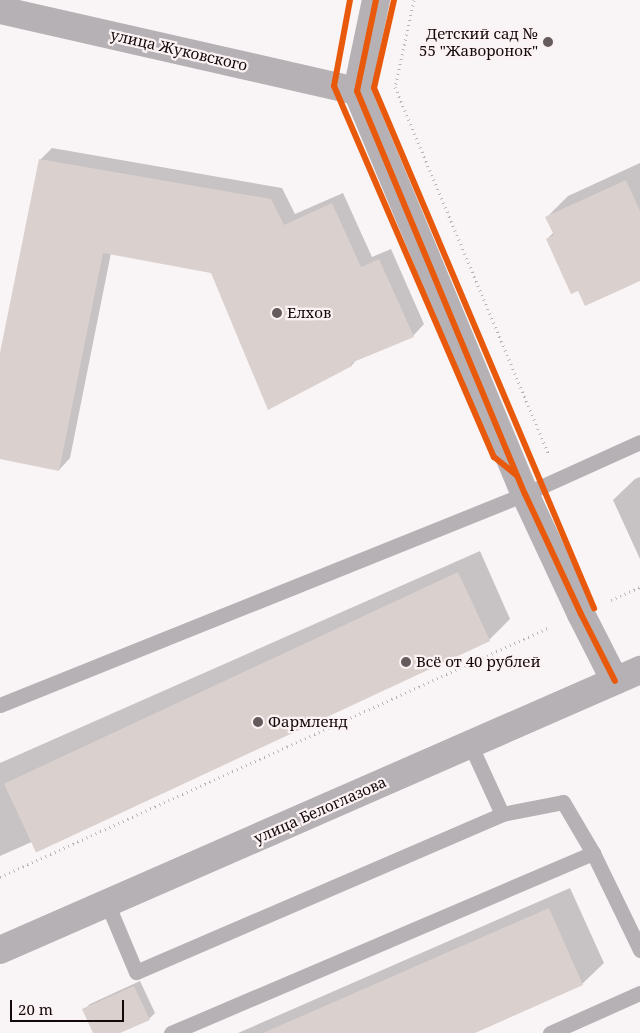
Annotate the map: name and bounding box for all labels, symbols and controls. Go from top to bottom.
place label: Детский сад № 55 "Жаворонок" [419,24,538,59]
street label: улица Жуковского [109,25,249,75]
marker: Детский сад № 55 "Жаворонок" [542,36,554,48]
place label: Елхов [287,304,331,322]
marker: Елхов [271,307,283,319]
place label: Всё от 40 рублей [416,653,540,671]
marker: Всё от 40 рублей [400,656,412,668]
place label: Фармленд [268,713,348,731]
marker: Фармленд [252,716,264,728]
street label: улица Белоглазова [251,773,389,847]
scale bar [12,990,126,1022]
text: 20 m [18,999,53,1019]

